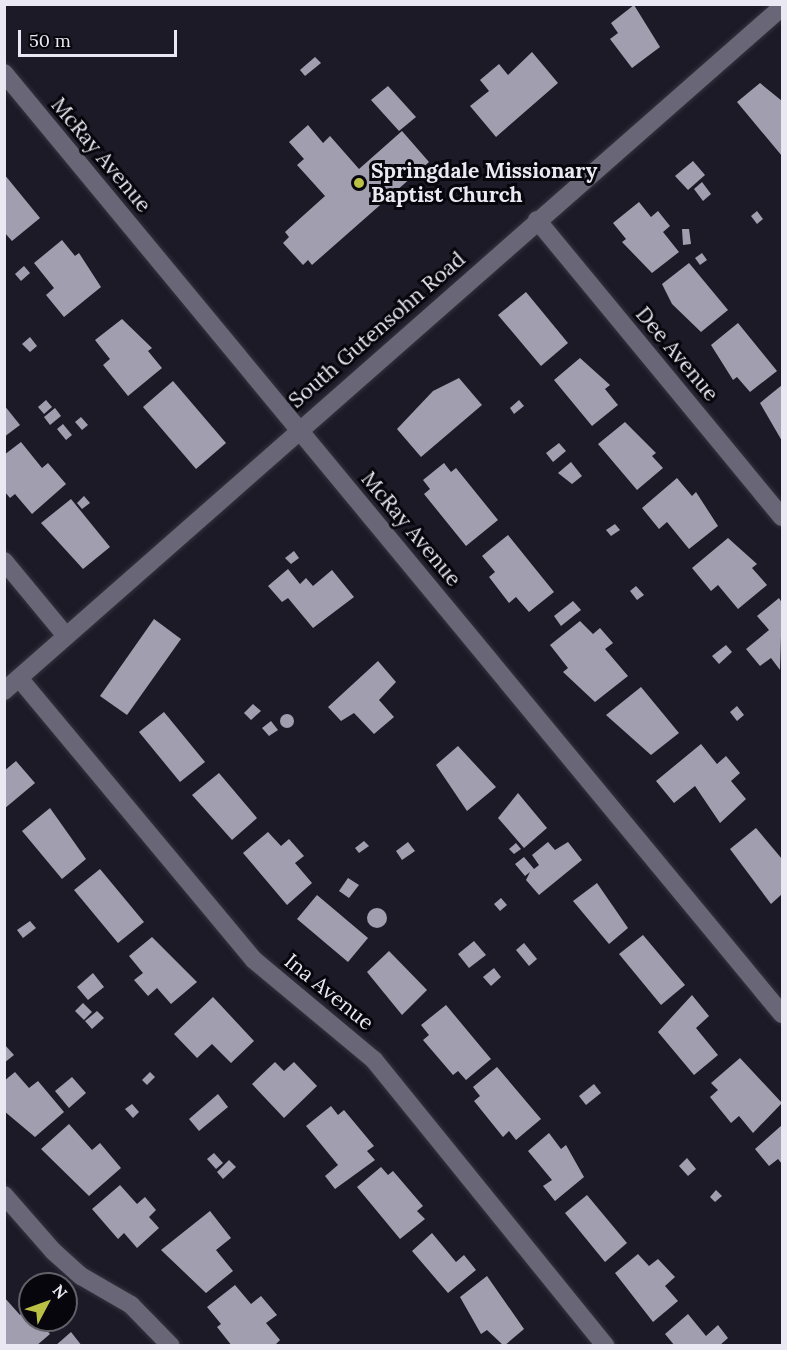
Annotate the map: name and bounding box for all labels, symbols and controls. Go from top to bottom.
scale bar [21,18,180,56]
text: 50 m [29,29,71,52]
street label: McRay Avenue [46,93,156,217]
place label: Springdale Missionary Baptist Church [371,158,597,208]
marker: Springdale Missionary Baptist Church [352,176,366,190]
street label: South Gutensohn Road [284,247,470,413]
street label: Dee Avenue [630,302,724,406]
street label: McRay Avenue [356,467,466,591]
street label: Ina Avenue [279,948,379,1036]
north arrow [18,1272,78,1332]
text: N [48,1280,72,1303]

